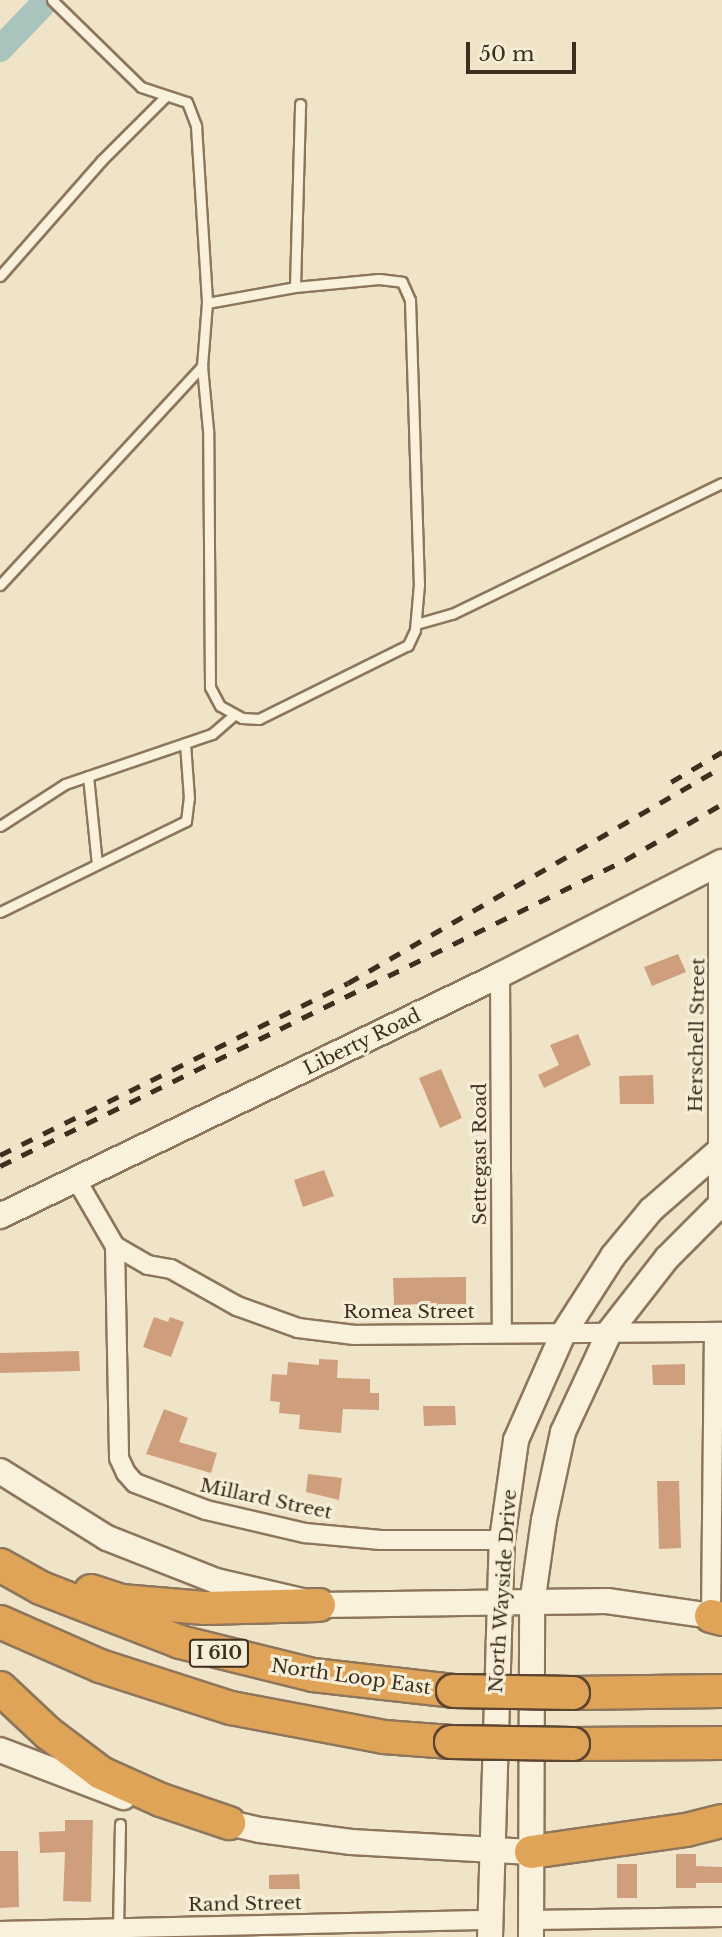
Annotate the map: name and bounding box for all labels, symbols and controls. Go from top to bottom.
scale bar [470,28,580,72]
text: 50 m [479,41,534,67]
street label: Herschell Street [684,957,710,1113]
street label: Liberty Road [299,1004,425,1080]
street label: Settegast Road [469,1083,491,1225]
street label: Romea Street [343,1301,475,1323]
street label: Millard Street [198,1474,334,1524]
street label: North Wayside Drive [484,1488,522,1694]
road number: I 610 [188,1638,250,1668]
street label: North Loop East [270,1655,432,1699]
street label: Rand Street [188,1892,302,1916]

